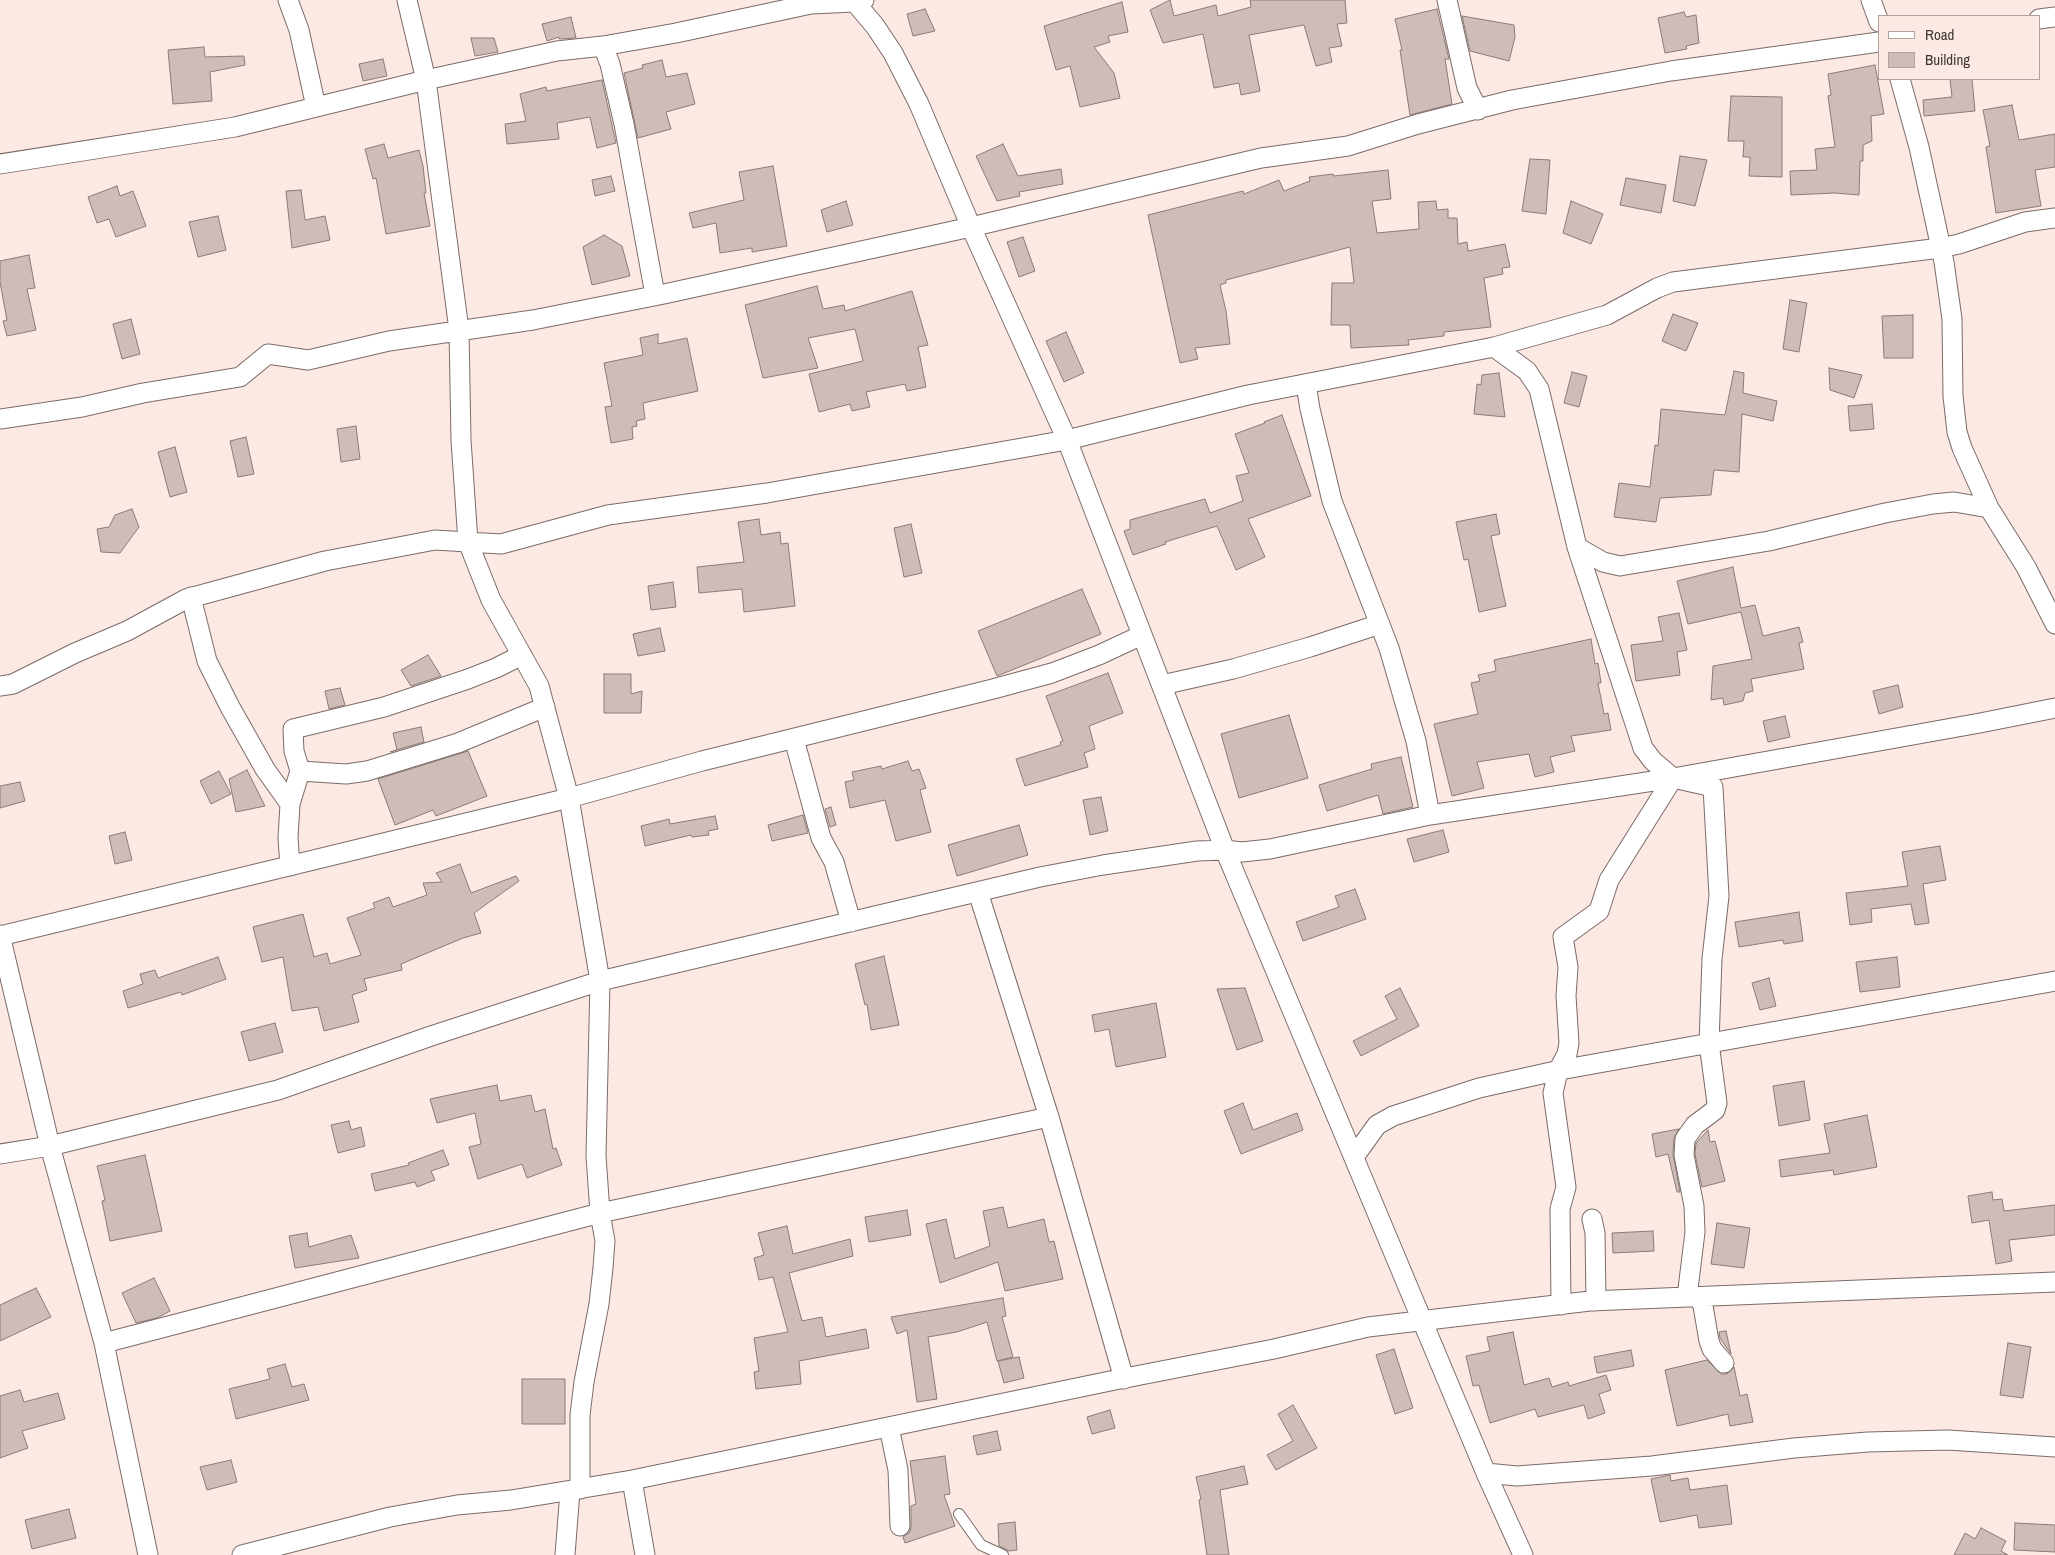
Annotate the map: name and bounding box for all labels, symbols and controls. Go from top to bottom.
legend [1878,15,2040,80]
text: Road [1925,24,1954,45]
text: Building [1925,49,1970,70]

